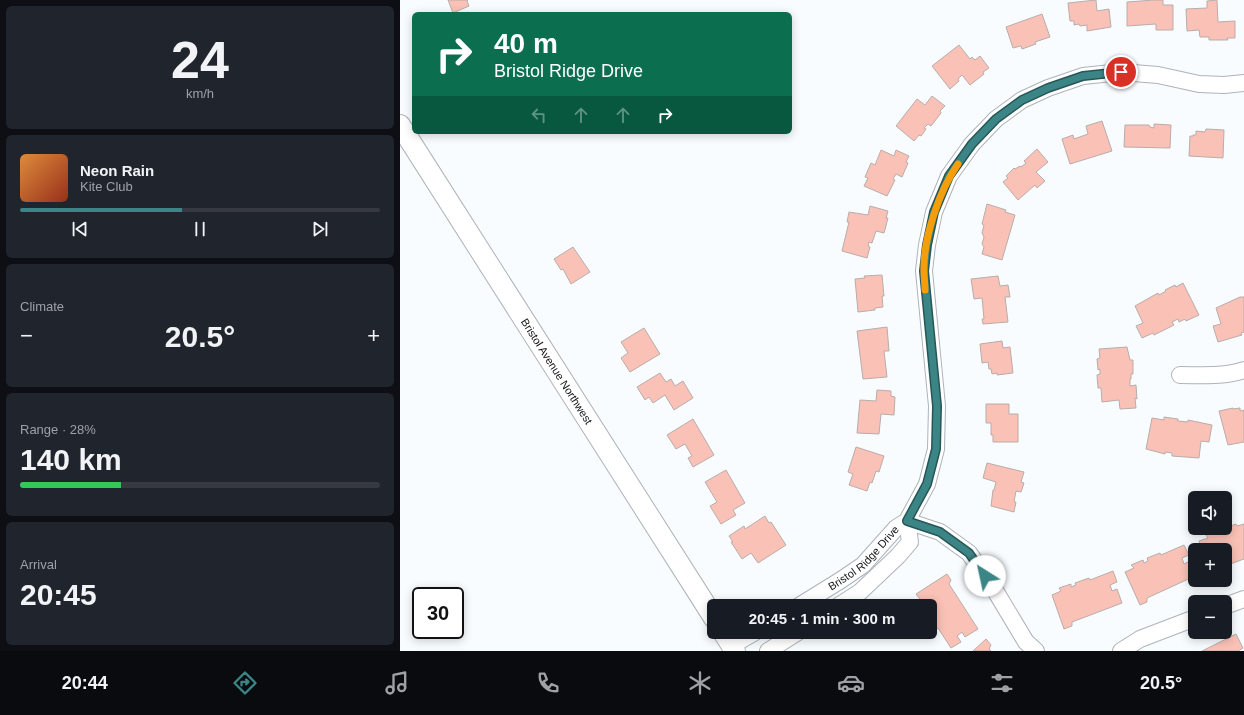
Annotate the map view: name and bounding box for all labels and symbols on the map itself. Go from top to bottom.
pin [1104,55,1138,89]
street label: Bristol Avenue Northwest [519,316,595,426]
street label: Bristol Ridge Drive [826,523,901,592]
position arrow [964,555,1006,597]
speed limit sign: 30 [412,587,464,639]

